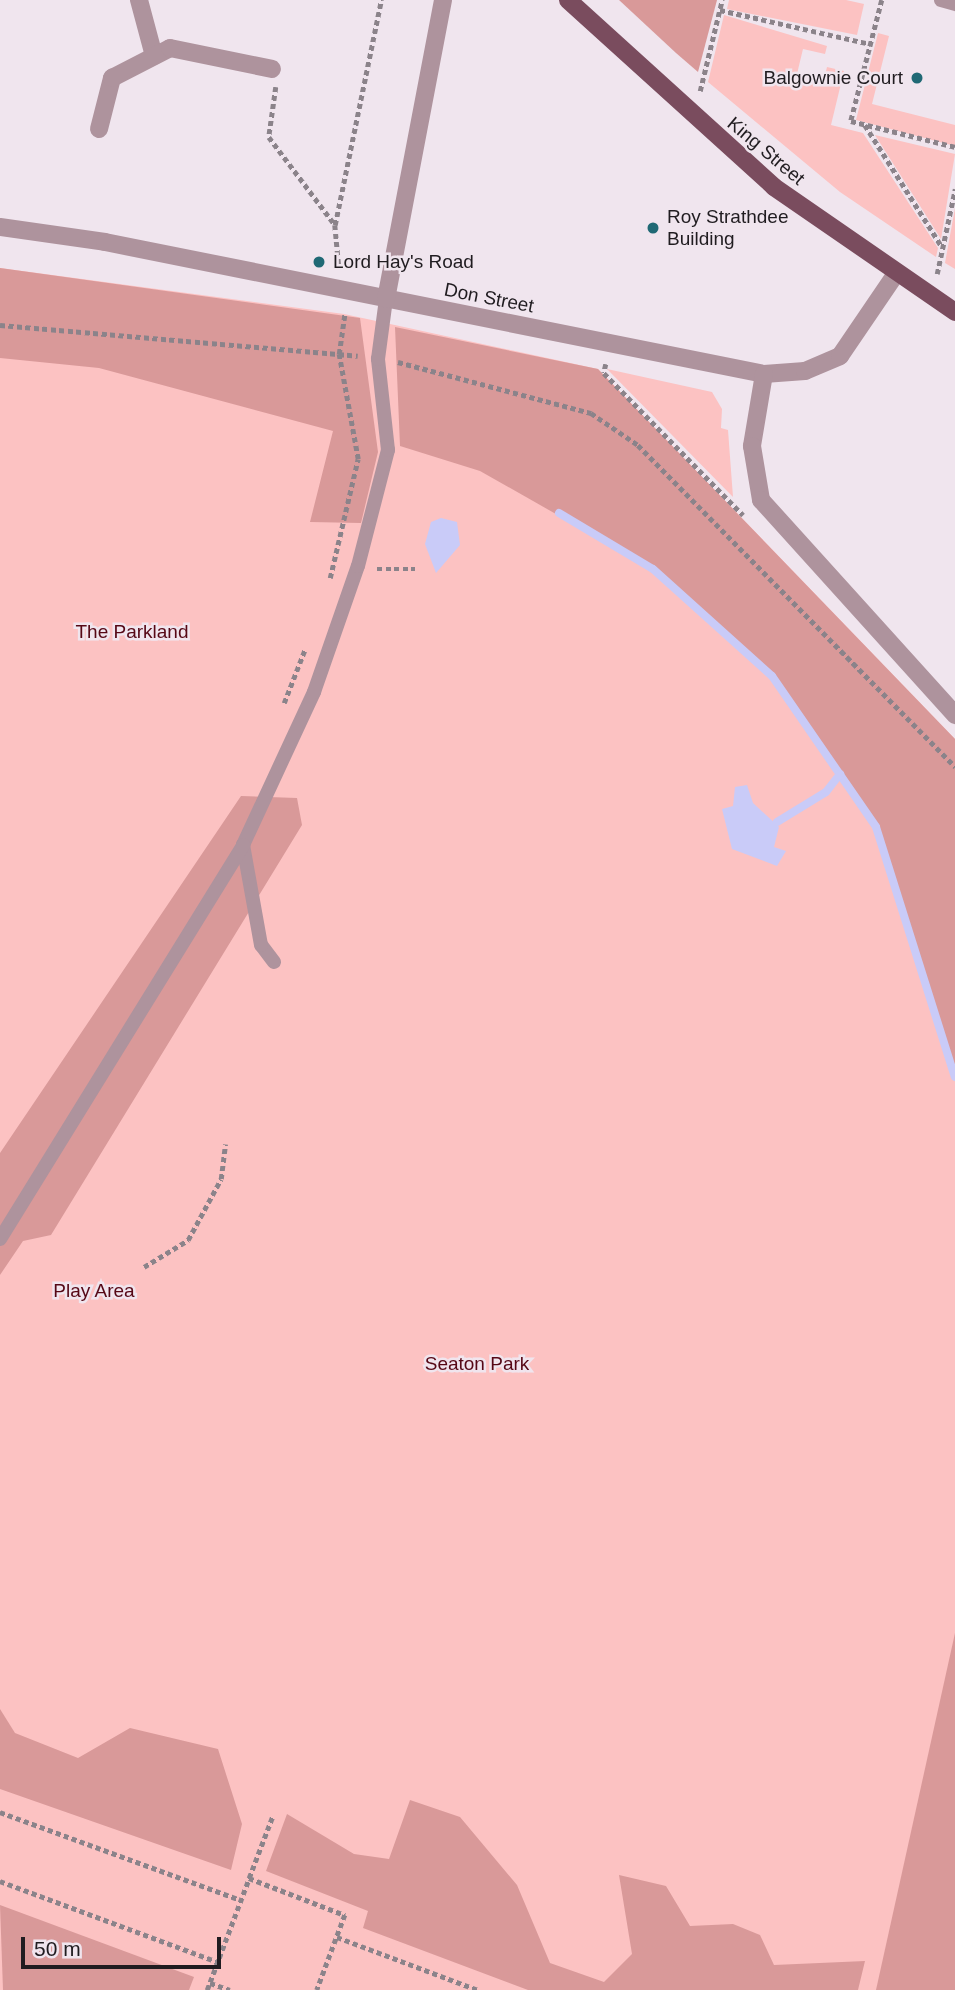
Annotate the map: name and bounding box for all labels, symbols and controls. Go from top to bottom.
place label: Balgownie Court [764,67,903,89]
marker: Balgownie Court [909,70,925,86]
street label: King Street [723,112,809,190]
place label: Roy Strathdee Building [667,206,788,250]
marker: Roy Strathdee Building [645,220,661,236]
place label: Lord Hay's Road [333,251,474,273]
marker: Lord Hay's Road [311,254,327,270]
street label: Don Street [442,278,536,318]
park label: The Parkland [75,621,189,643]
park label: Play Area [53,1280,135,1302]
park label: Seaton Park [425,1353,529,1375]
scale bar [24,1924,224,1968]
text: 50 m [34,1937,81,1960]

